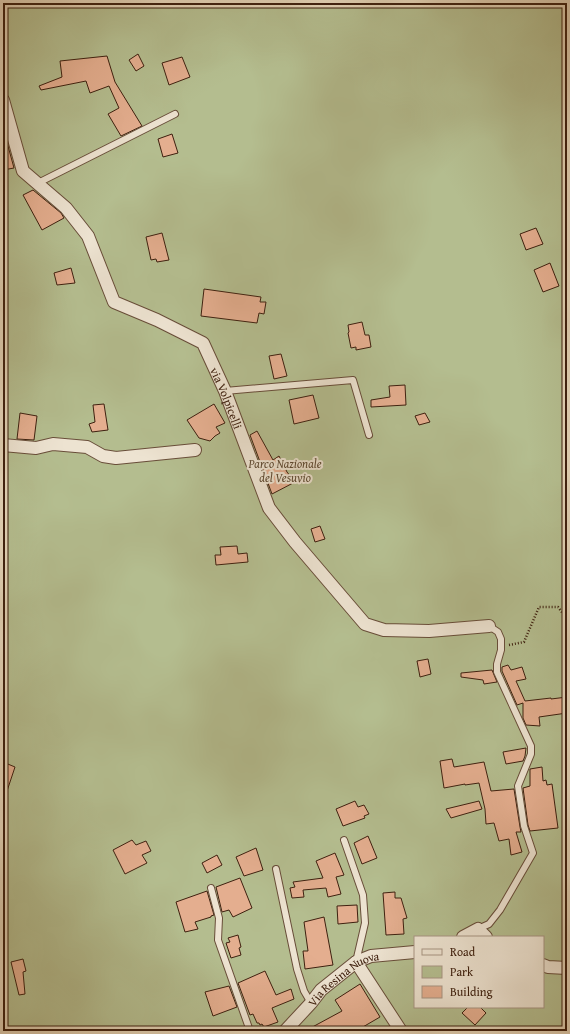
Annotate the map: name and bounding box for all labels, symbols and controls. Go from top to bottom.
street label: via Volpicelli [207,364,247,432]
park label: Parco Nazionale del Vesuvio [248,455,322,486]
legend [414,936,544,1008]
text: Road [450,943,476,960]
street label: Via Resina Nuova [303,947,380,1010]
text: Park [450,963,474,980]
text: Building [450,983,493,1000]

